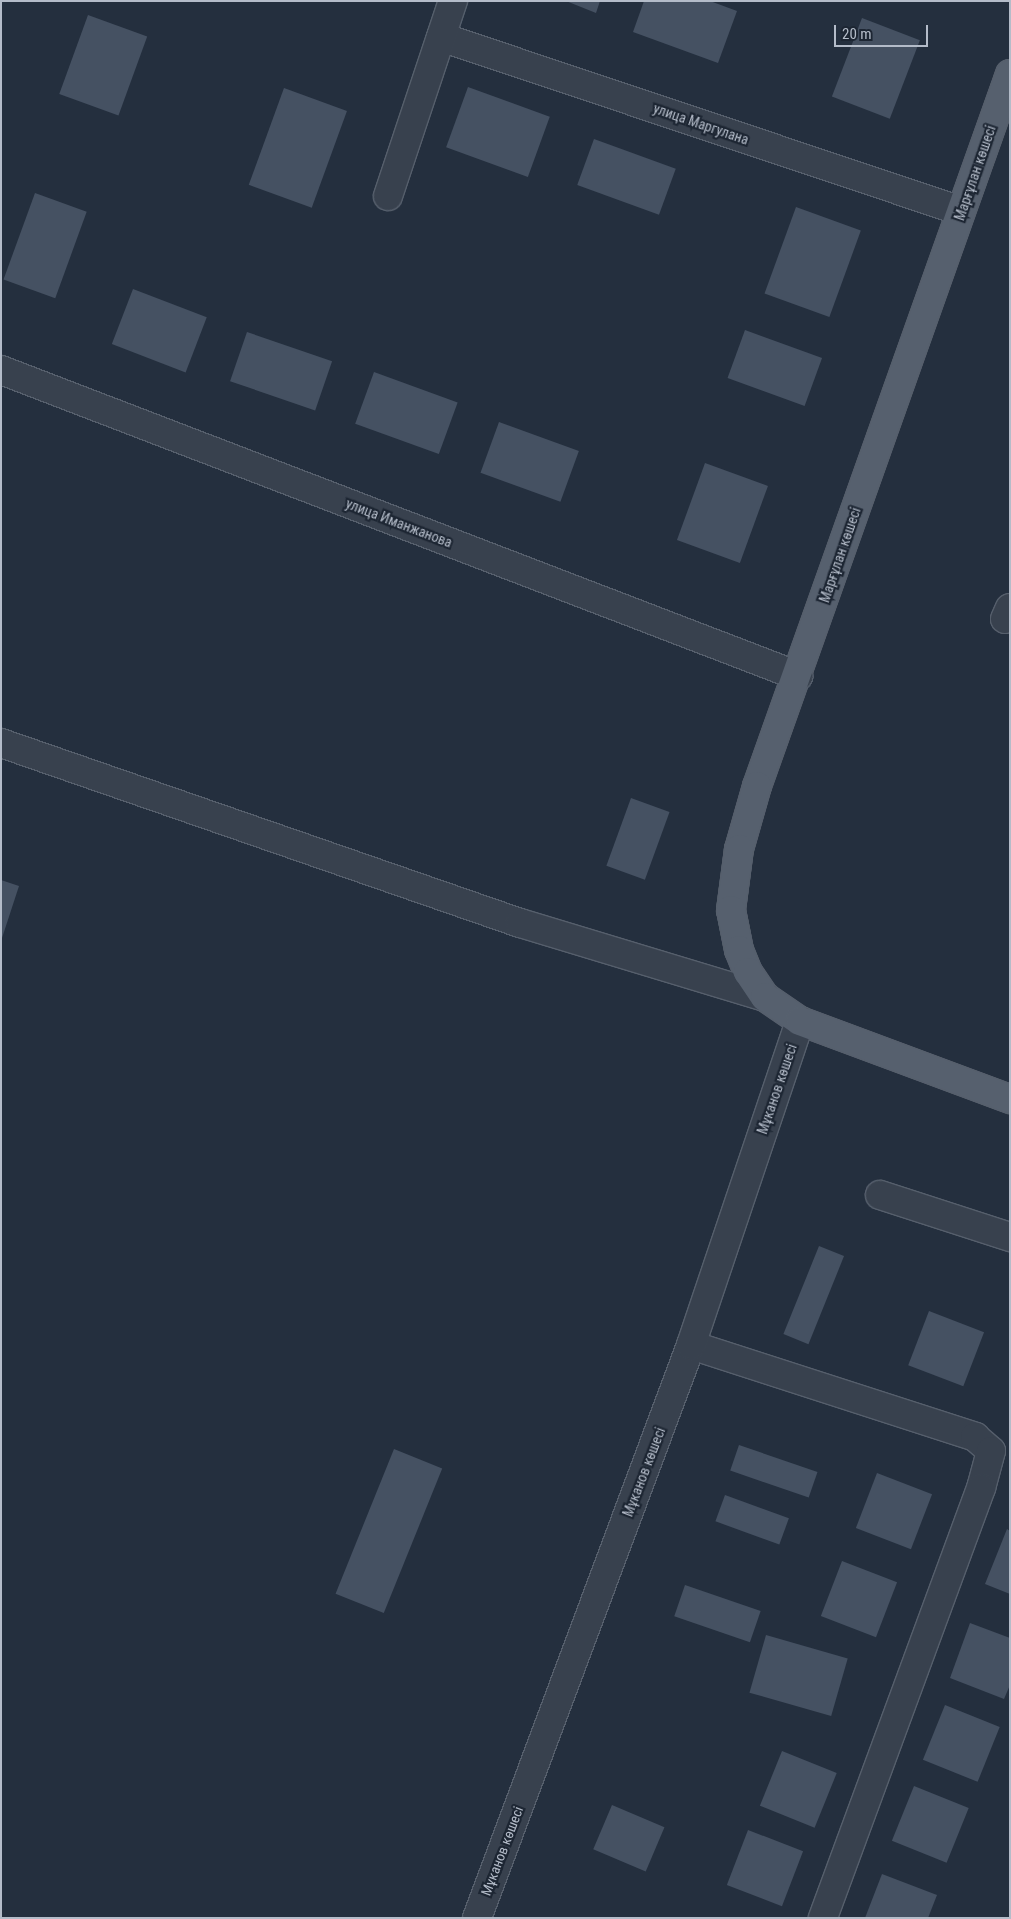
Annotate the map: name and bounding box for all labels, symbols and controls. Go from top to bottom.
scale bar [836,15,930,47]
text: 20 m [842,25,872,43]
street label: улица Маргулана [651,100,751,148]
street label: Марғұлан көшесі [951,123,999,223]
street label: улица Иманжанова [343,495,455,551]
street label: Марғұлан көшесі [816,505,864,605]
street label: Мұканов көшесі [754,1042,800,1136]
street label: Мұканов көшесі [619,1425,669,1519]
street label: Мұканов көшесі [477,1804,527,1898]

